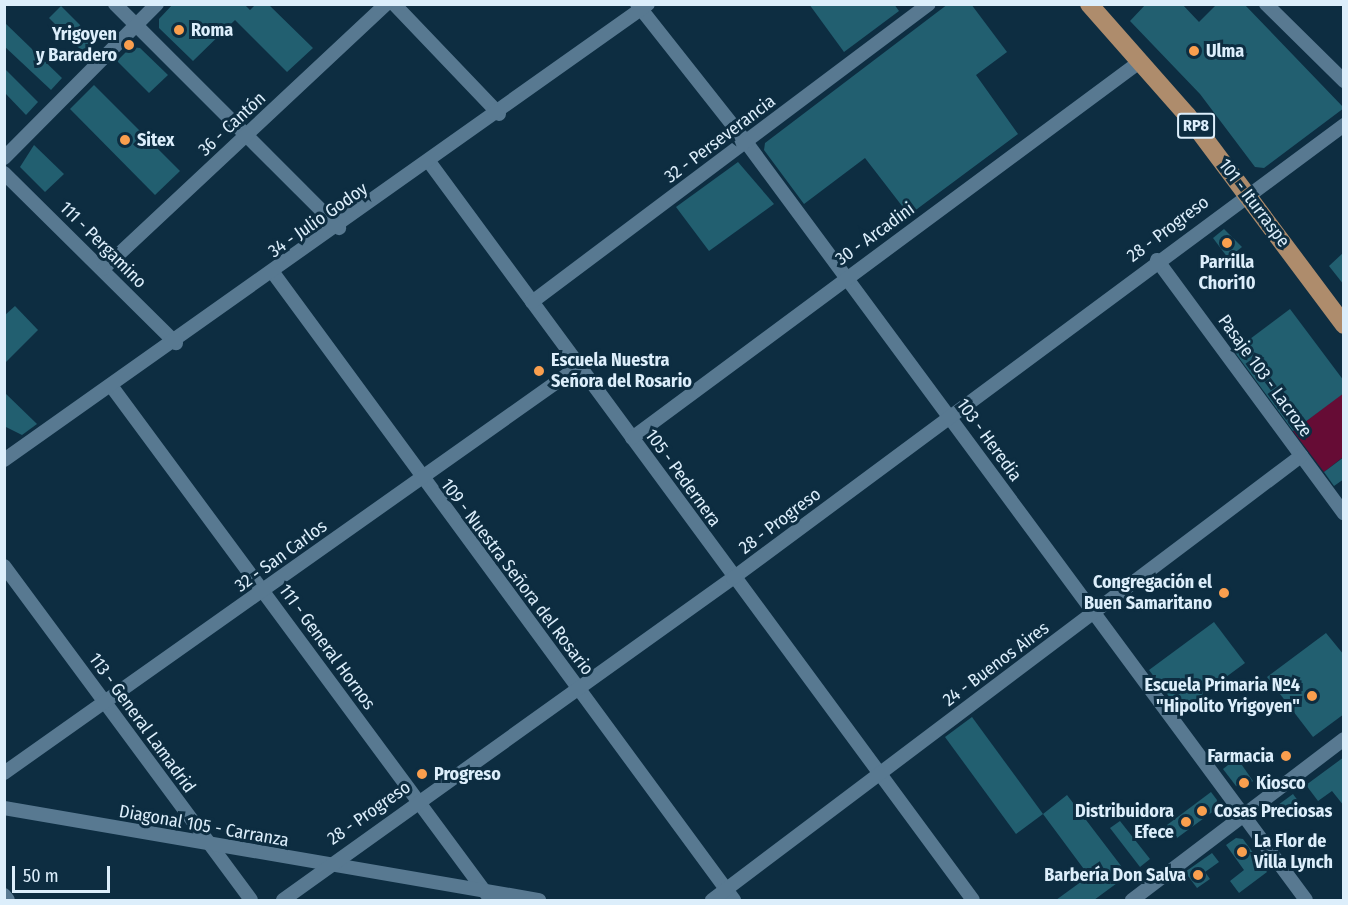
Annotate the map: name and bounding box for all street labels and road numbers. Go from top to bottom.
street label: 36 - Cantón [194,87,270,161]
street label: 32 - Perseverancia [660,90,780,188]
road number: RP8 [1176,113,1216,139]
street label: 101 - Iturraspe [1214,155,1294,251]
street label: 34 - Julio Godoy [264,178,372,262]
street label: 28 - Progreso [1123,191,1213,267]
street label: 111 - Pergamino [55,197,151,293]
street label: 30 - Arcadini [831,198,919,270]
street label: Pasaje 103 - Lacroze [1213,311,1317,441]
street label: 103 - Heredia [952,394,1026,486]
street label: 105 - Pedernera [640,425,726,531]
street label: 109 - Nuestra Señora del Rosario [436,474,598,680]
street label: 28 - Progreso [735,483,825,559]
street label: 32 - San Carlos [231,515,331,597]
street label: 111 - General Hornos [274,580,380,714]
street label: 24 - Buenos Aires [939,617,1053,711]
street label: 113 - General Lamadrid [84,649,200,797]
street label: 28 - Progreso [323,776,415,850]
street label: Diagonal 105 - Carranza [117,800,291,852]

